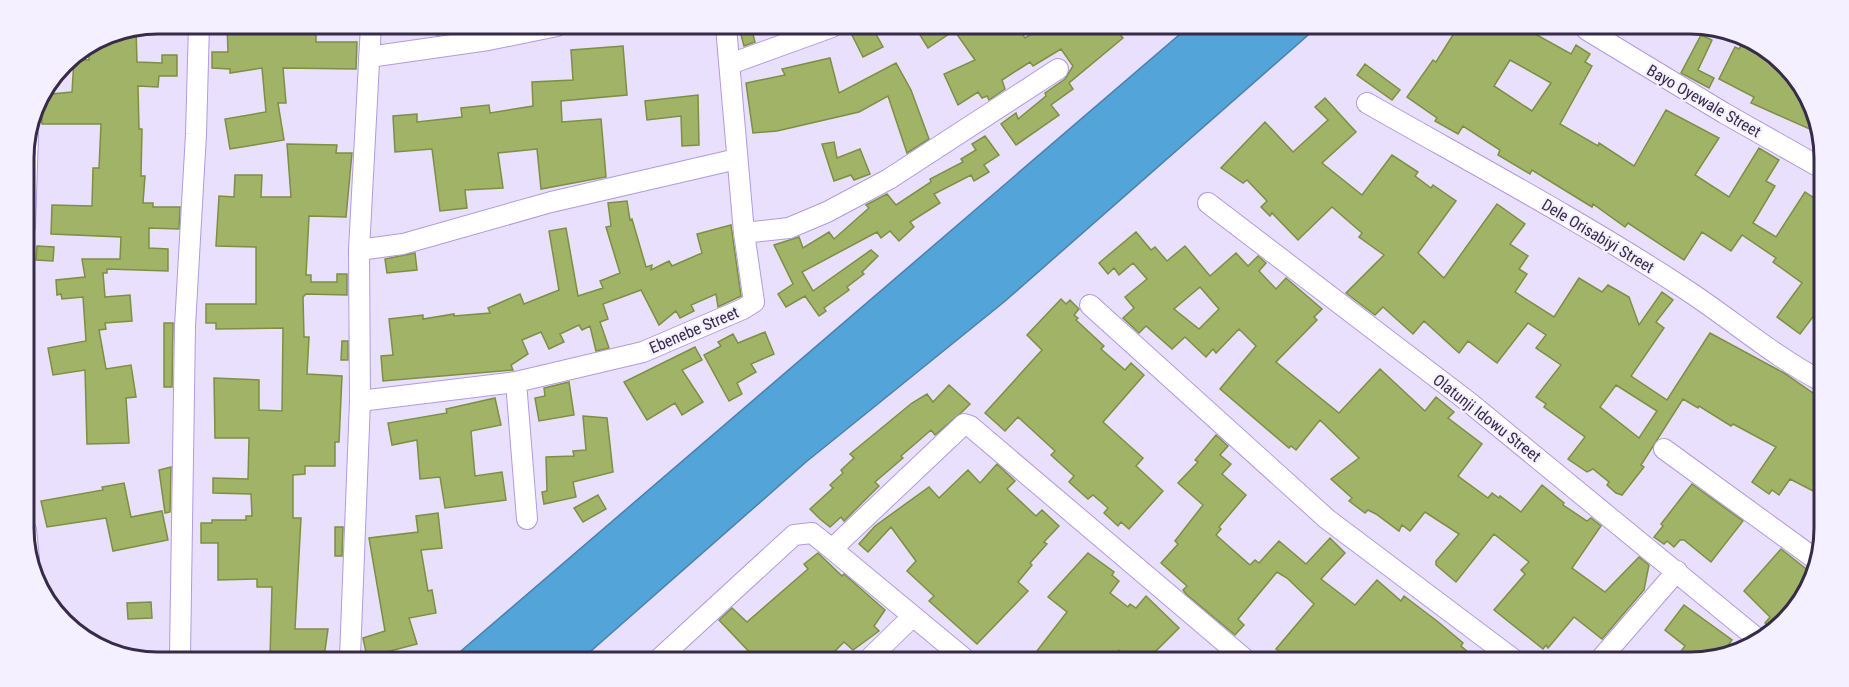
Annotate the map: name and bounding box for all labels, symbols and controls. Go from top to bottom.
street label: Bayo Oyewale Street [1644,61,1765,142]
street label: Dele Orisabiyi Street [1538,195,1658,277]
street label: Ebenebe Street [646,303,742,357]
street label: Olatunji Idowu Street [1429,370,1545,466]

